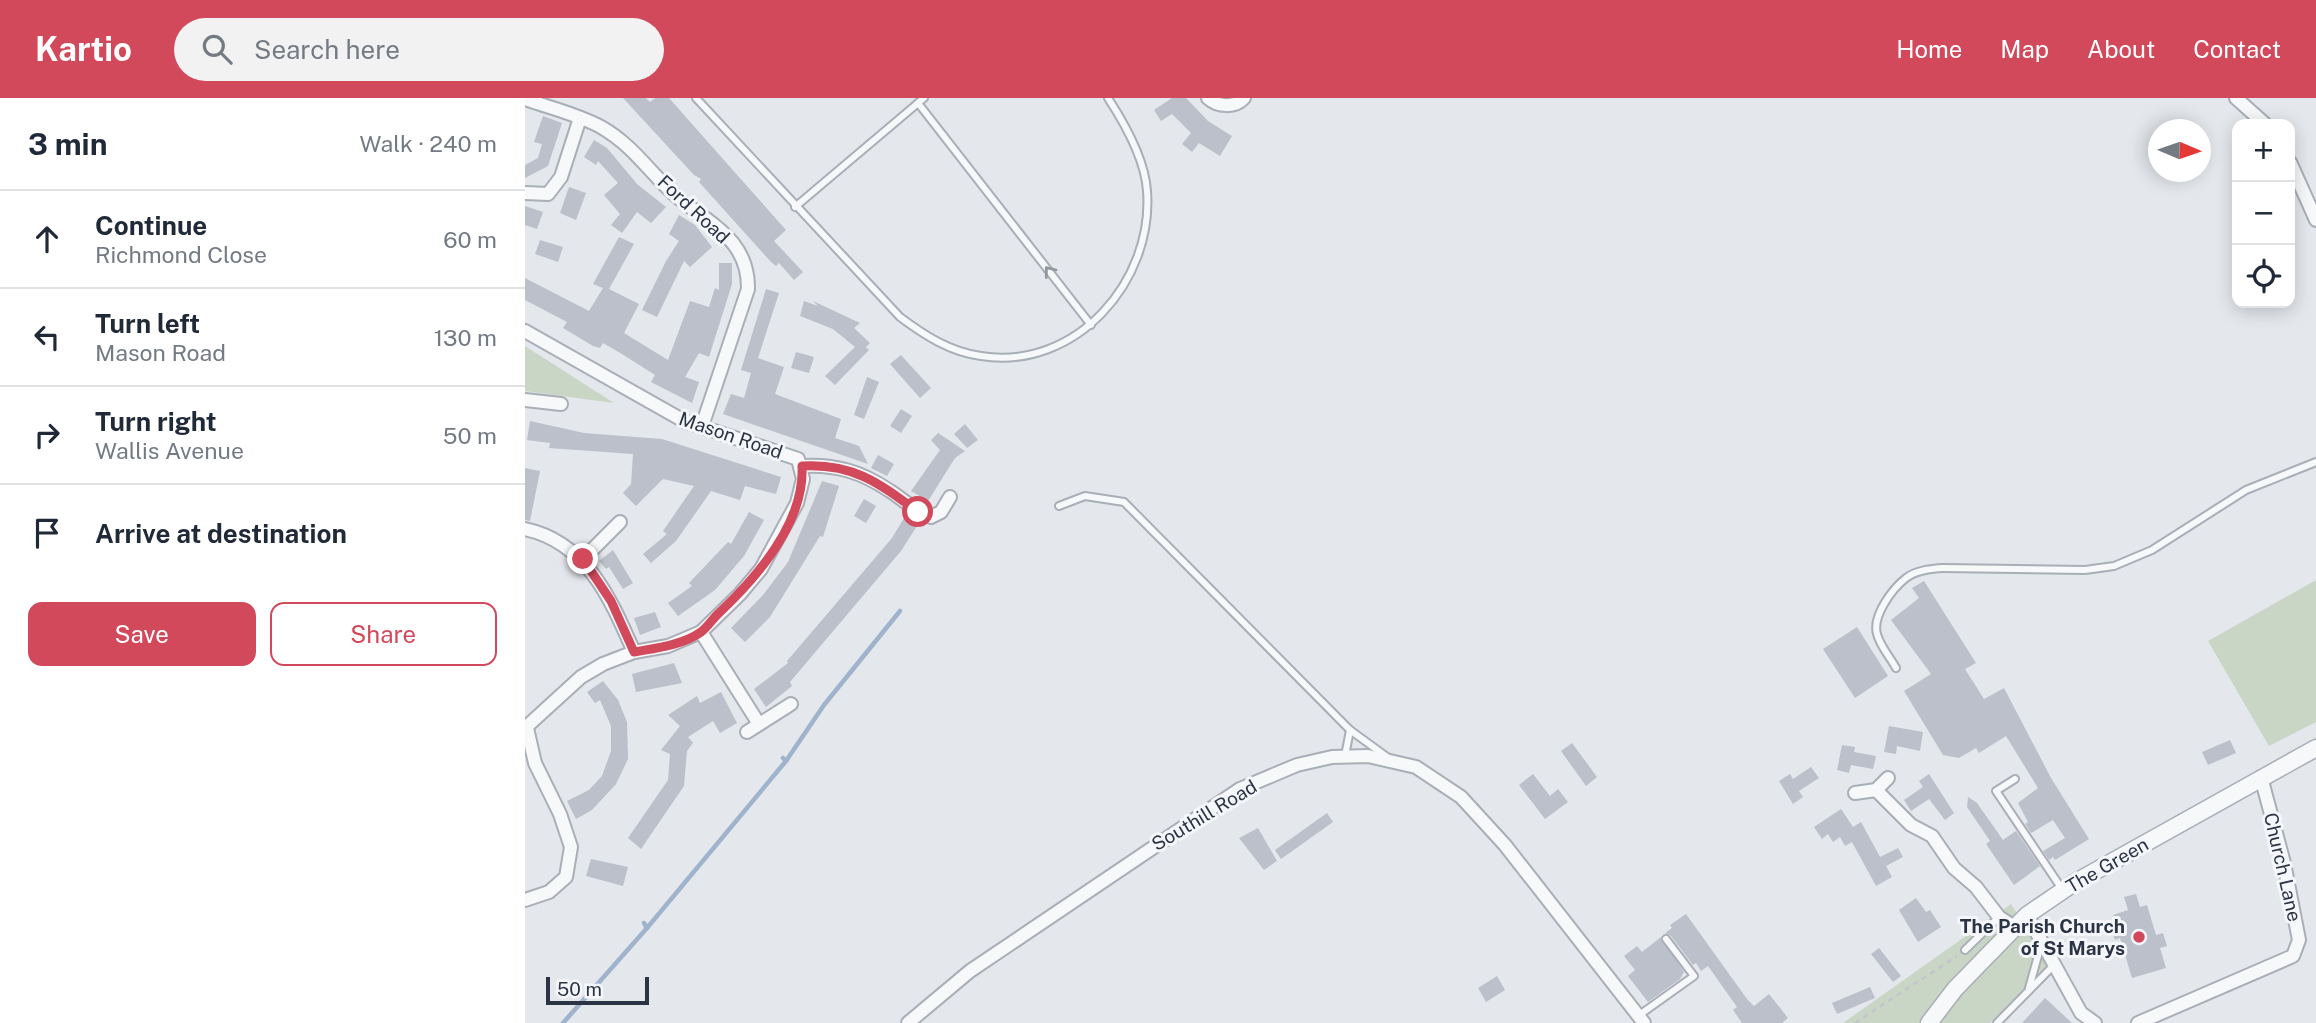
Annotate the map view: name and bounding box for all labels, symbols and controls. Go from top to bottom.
search box [174,18,664,81]
text: Kartio [35,30,132,68]
icon: search [198,30,236,68]
text: Search here [254,34,400,65]
text: Home [1896,35,1962,63]
text: Map [2000,35,2049,63]
text: About [2087,35,2155,63]
text: Contact [2193,35,2281,63]
north arrow [2148,119,2211,182]
map controls [2232,119,2295,308]
button: + [2232,119,2295,182]
text: 3 min [28,126,107,162]
text: Walk · 240 m [360,130,497,157]
street label: Ford Road [654,170,734,248]
button: − [2232,182,2295,245]
text: Continue [95,210,207,241]
icon: ahead [28,220,66,258]
text: 60 m [443,226,497,253]
text: Richmond Close [95,241,267,268]
button: locate [2232,245,2295,308]
one-way arrow [1044,267,1057,279]
text: Turn left [95,308,200,339]
icon: left [28,318,66,356]
text: 130 m [434,324,497,351]
text: Mason Road [95,339,226,366]
text: Turn right [95,406,217,437]
street label: Mason Road [676,407,786,463]
icon: right [28,416,66,454]
text: 50 m [443,422,497,449]
text: Wallis Avenue [95,437,244,464]
route start [902,496,933,527]
icon: arrive [28,514,66,552]
text: Arrive at destination [95,518,347,549]
route end [567,543,598,574]
button: Save [28,602,256,666]
button: Share [270,602,497,666]
street label: Southill Road [1148,775,1260,855]
street label: Church Lane [2260,810,2306,924]
street label: The Green [2062,833,2152,897]
place label: The Parish Church of St Marys [1960,915,2125,959]
marker: The Parish Church of St Marys [2131,929,2147,945]
scale bar [546,974,649,1006]
text: 50 m [557,978,602,1000]

